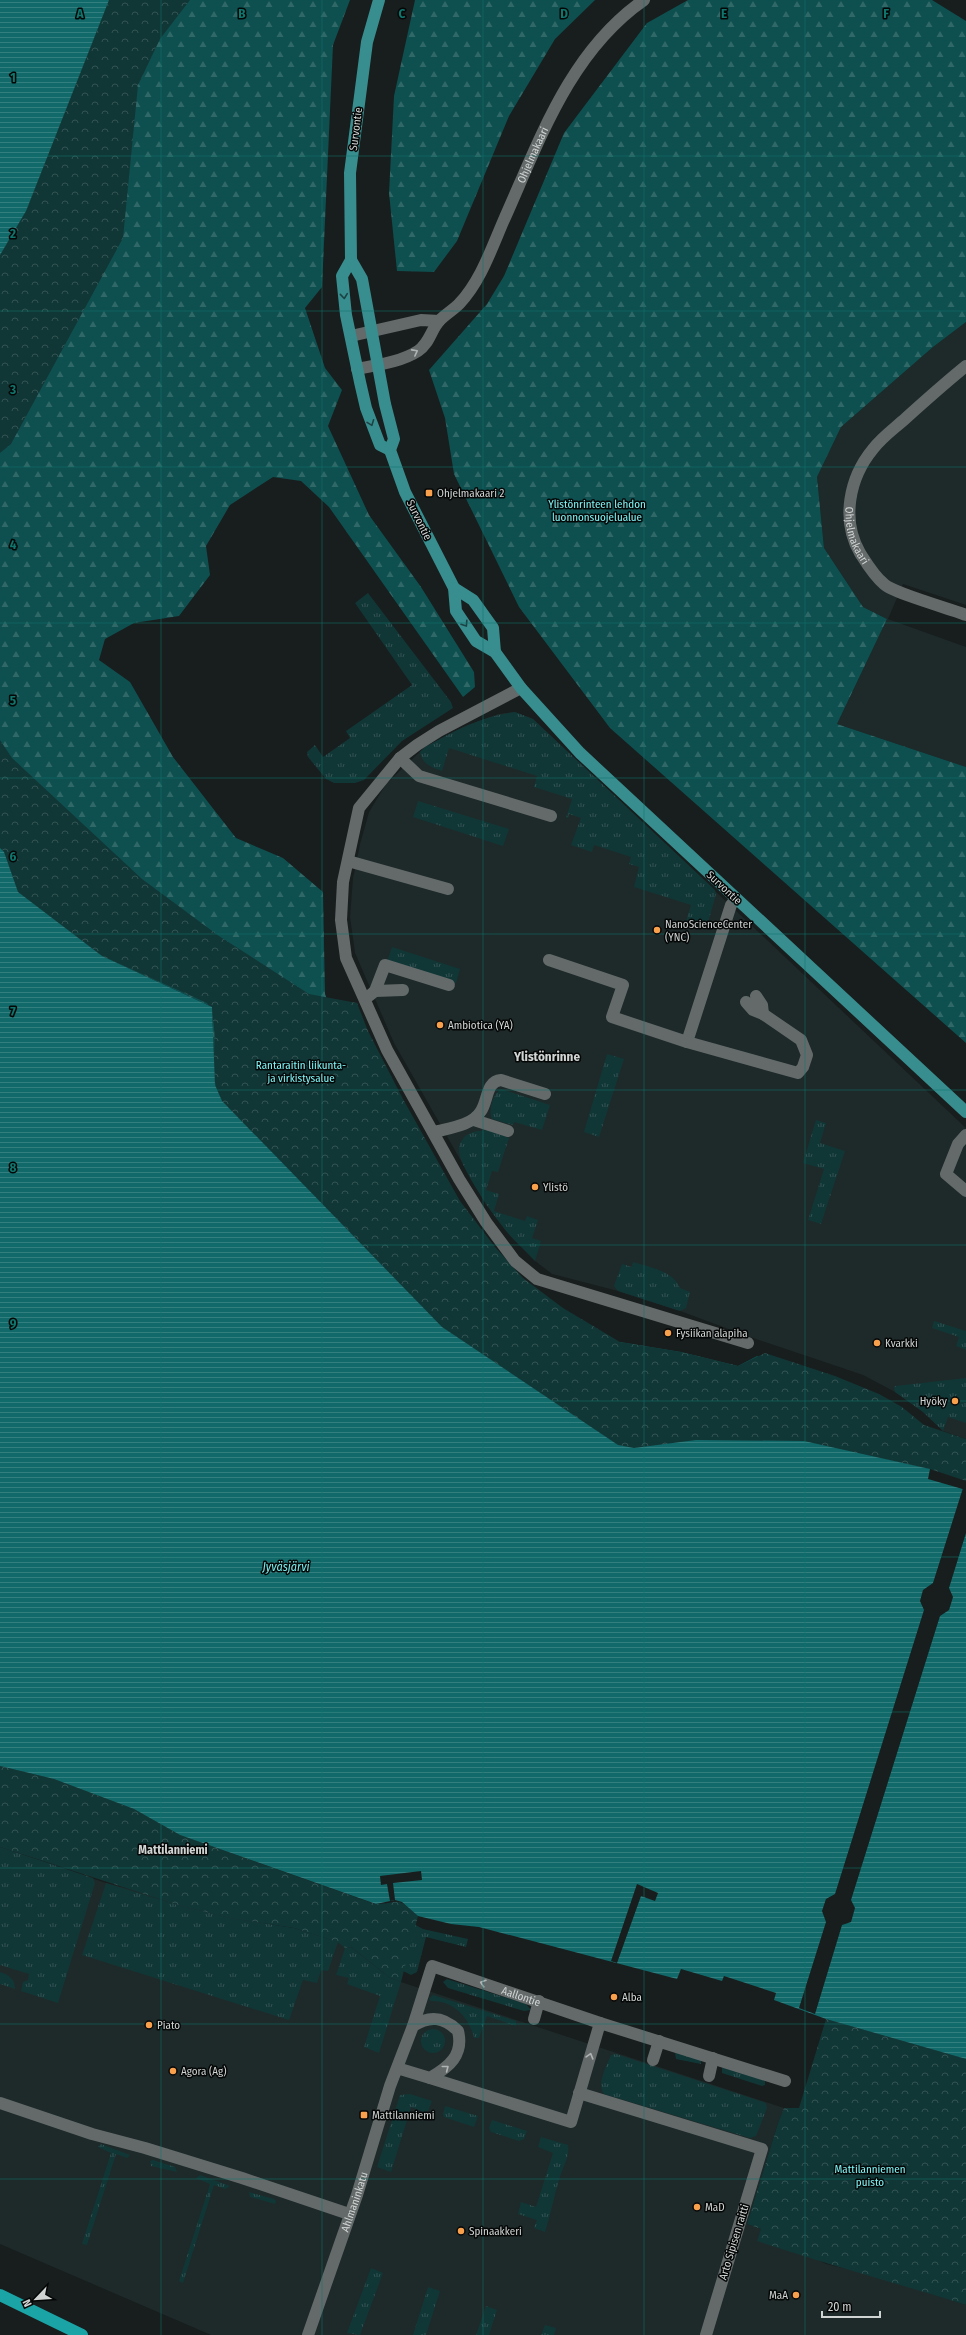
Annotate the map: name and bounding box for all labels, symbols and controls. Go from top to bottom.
text: A [75,6,84,21]
text: B [238,6,246,21]
text: C [399,6,406,21]
text: D [560,6,568,21]
text: E [721,6,727,21]
text: F [883,6,889,21]
text: 1 [10,70,16,85]
street label: Survontie [347,107,365,151]
street label: Ohjelmakaari [514,125,551,185]
text: 2 [9,226,16,241]
one-way arrow [340,293,349,299]
one-way arrow [410,350,418,357]
text: 3 [9,382,16,397]
one-way arrow [367,420,375,427]
place label: Ohjelmakaari 2 [437,487,505,500]
marker: Ohjelmakaari 2 [424,488,434,498]
street label: Survontie [404,498,434,542]
park label: Ylistönrinteen lehdon luonnonsuojelualue [548,498,646,524]
street label: Ohjelmakaari [843,507,872,567]
text: 4 [10,537,17,552]
one-way arrow [460,620,467,627]
text: 5 [10,693,16,708]
text: 6 [10,849,17,864]
street label: Survontie [704,868,744,908]
place label: NanoScienceCenter (YNC) [665,918,752,944]
marker: NanoScienceCenter (YNC) [652,925,662,935]
text: 7 [10,1004,16,1019]
place label: Ambiotica (YA) [448,1019,513,1032]
marker: Ambiotica (YA) [435,1020,445,1030]
district label: Ylistönrinne [513,1049,580,1064]
park label: Rantaraitin liikunta- ja virkistysalue [256,1059,346,1085]
text: 8 [10,1160,17,1175]
place label: Ylistö [543,1181,568,1194]
marker: Ylistö [530,1182,540,1192]
text: 9 [10,1316,17,1331]
place label: Fysiikan alapiha [676,1327,748,1340]
marker: Fysiikan alapiha [663,1328,673,1338]
place label: Kvarkki [885,1337,918,1350]
marker: Kvarkki [872,1338,882,1348]
place label: Hyöky [920,1395,947,1408]
marker: Hyöky [950,1396,960,1406]
water label: Jyväsjärvi [262,1560,309,1574]
district label: Mattilanniemi [138,1843,208,1857]
one-way arrow [480,1979,487,1988]
street label: Aallontie [500,1984,542,2009]
place label: Alba [622,1991,642,2004]
marker: Alba [609,1992,619,2002]
place label: Piato [157,2019,180,2032]
marker: Piato [144,2020,154,2030]
one-way arrow [585,2052,594,2059]
place label: Agora (Ag) [181,2065,227,2078]
one-way arrow [441,2065,448,2072]
marker: Agora (Ag) [168,2066,178,2076]
place label: Mattilanniemi [372,2109,435,2122]
marker: Mattilanniemi [359,2110,369,2120]
park label: Mattilanniemen puisto [835,2163,905,2189]
street label: Ahlmaninkatu [338,2170,370,2234]
place label: MaD [705,2201,725,2214]
marker: MaD [692,2202,702,2212]
street label: Arto Sipisen raitti [716,2202,752,2281]
place label: Spinaakkeri [469,2225,522,2238]
marker: Spinaakkeri [456,2226,466,2236]
north arrow [16,2279,56,2319]
place label: MaA [769,2289,788,2302]
marker: MaA [791,2290,801,2300]
scale bar [822,2293,880,2319]
text: N [20,2297,35,2309]
text: 20 m [828,2300,852,2314]

